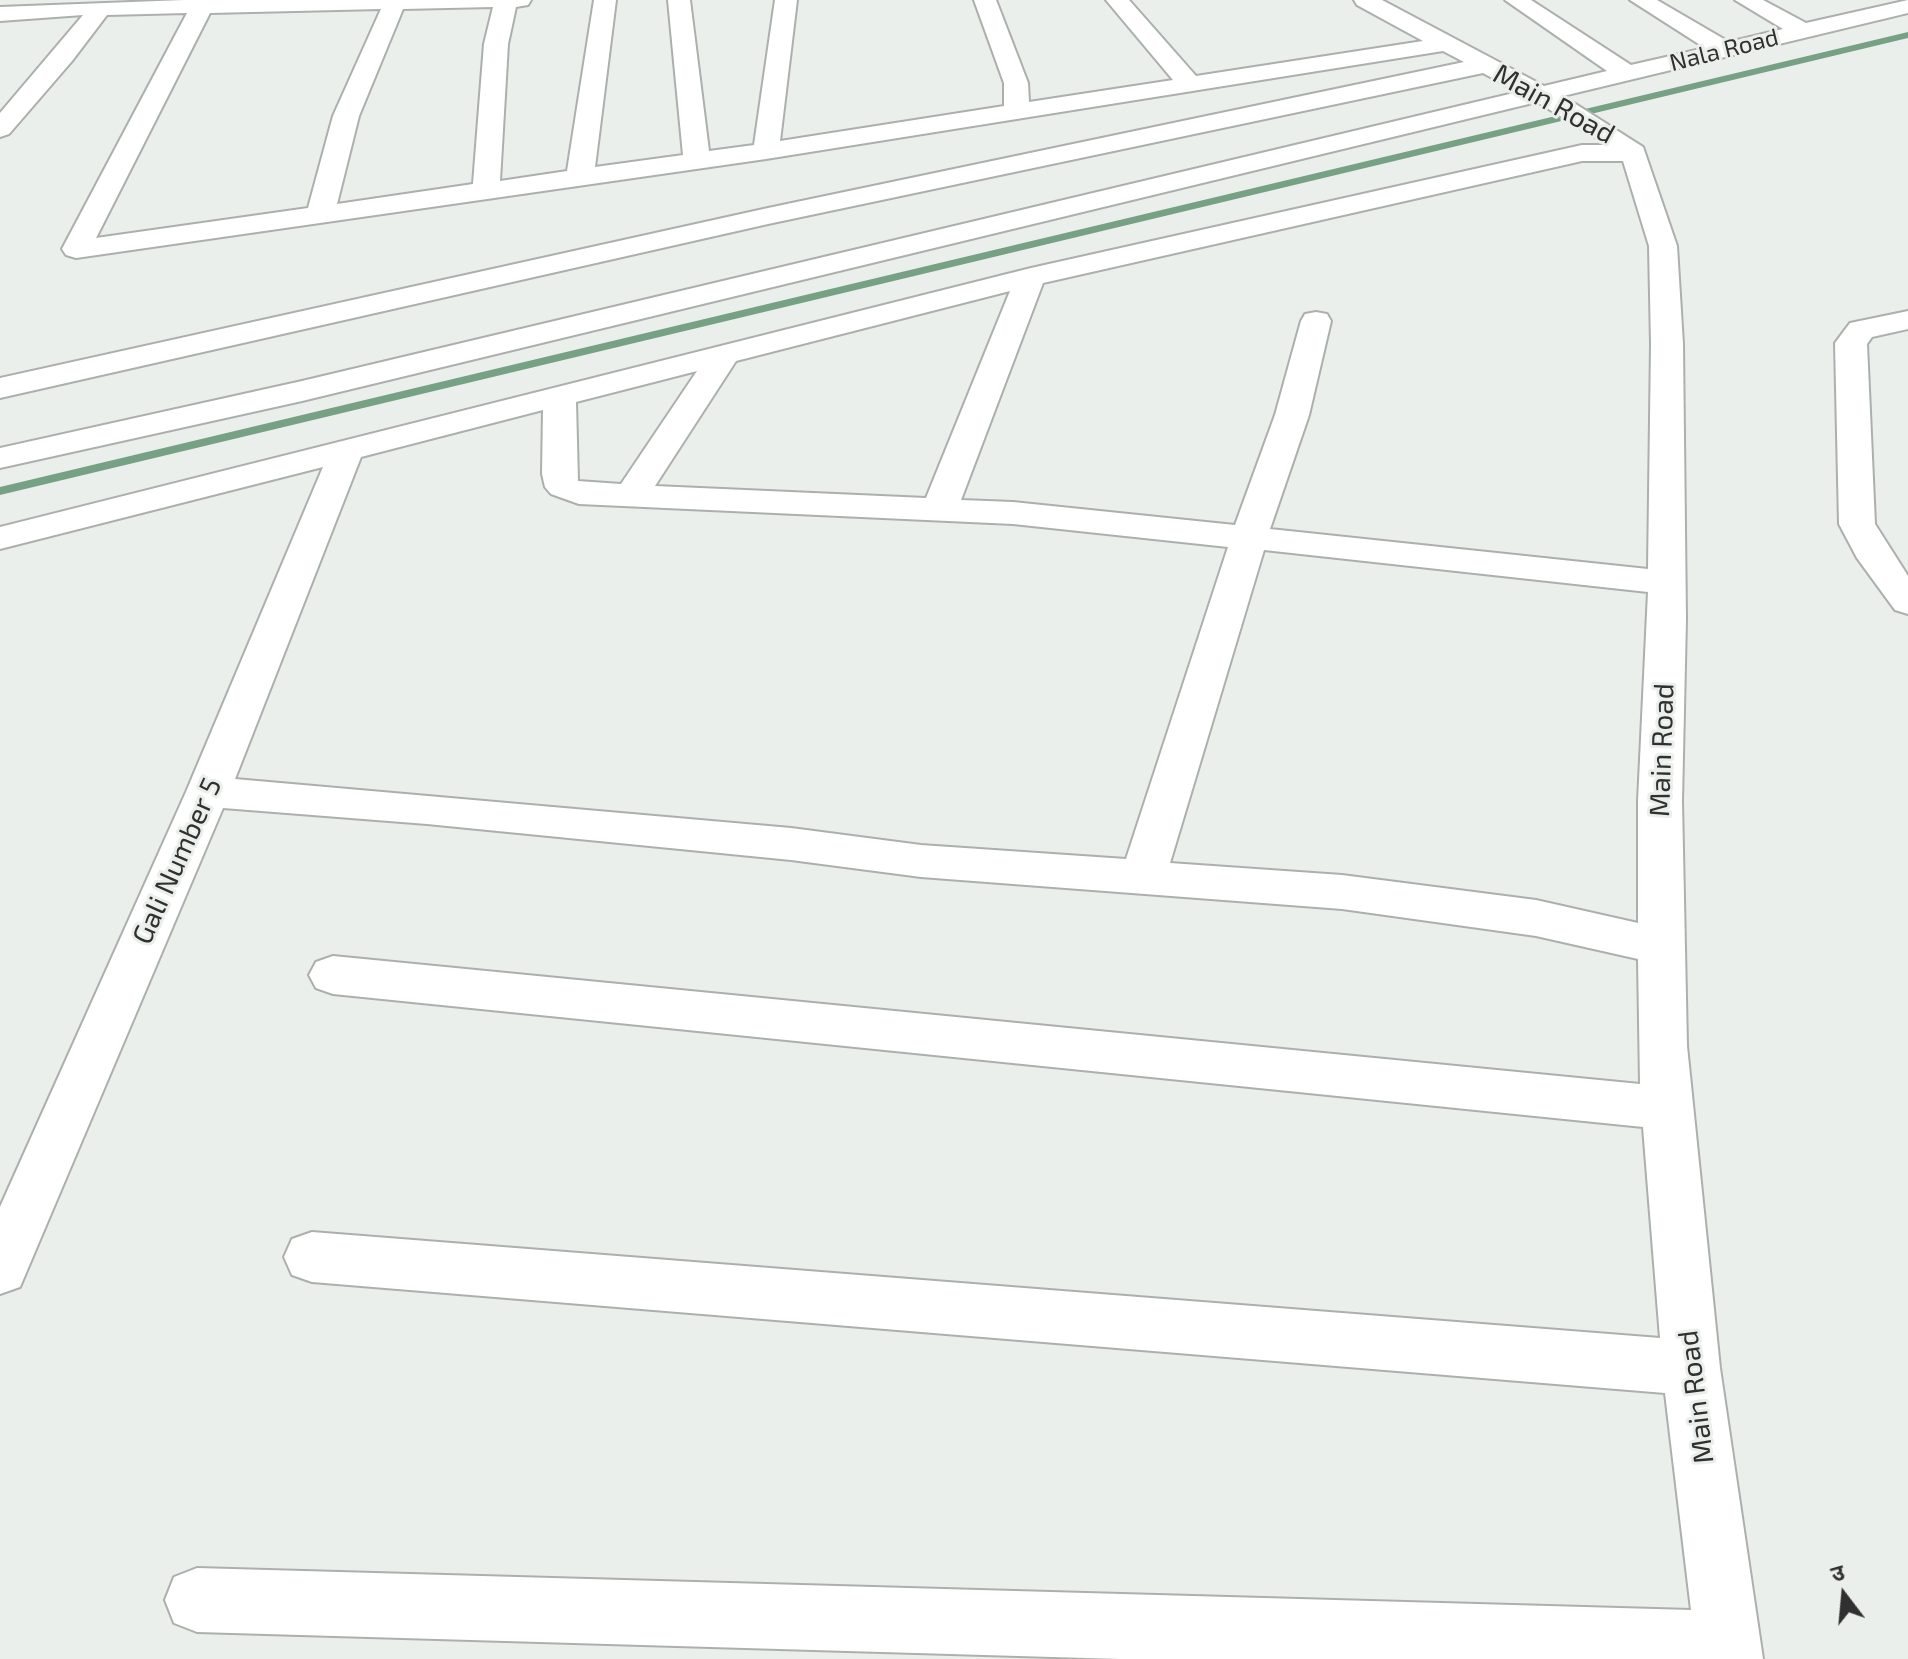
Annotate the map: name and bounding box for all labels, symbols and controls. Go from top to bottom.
street label: Nala Road [1667,23,1781,77]
street label: Main Road [1487,57,1621,151]
street label: Main Road [1643,683,1681,817]
street label: Gali Number 5 [125,773,229,949]
street label: Main Road [1671,1329,1721,1465]
north arrow [1804,1555,1884,1635]
text: उ [1828,1558,1847,1586]

